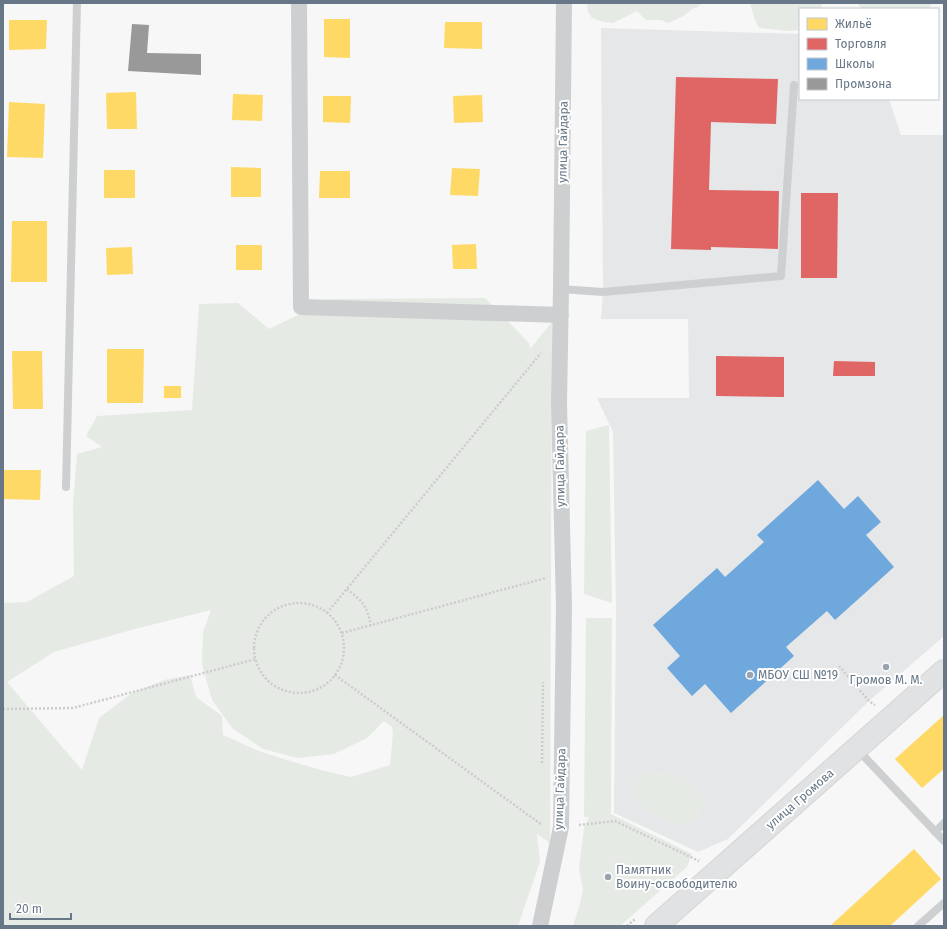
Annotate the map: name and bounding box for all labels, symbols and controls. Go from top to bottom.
legend [799,8,939,100]
text: Жильё [835,17,872,31]
text: Торговля [835,37,887,51]
text: Школы [835,57,875,71]
text: Промзона [835,77,892,91]
street label: улица Гайдара [555,101,571,183]
street label: улица Гайдара [552,425,568,507]
marker: Громов М. М. [881,662,891,672]
place label: МБОУ СШ №19 [758,668,838,682]
marker: МБОУ СШ №19 [745,670,755,680]
place label: Громов М. М. [850,673,923,687]
street label: улица Гайдара [552,748,568,830]
street label: улица Громова [763,766,837,832]
place label: Памятник Воину-освободителю [616,863,737,891]
marker: Памятник Воину-освободителю [603,872,613,882]
scale bar [10,895,71,921]
text: 20 m [16,902,42,916]

